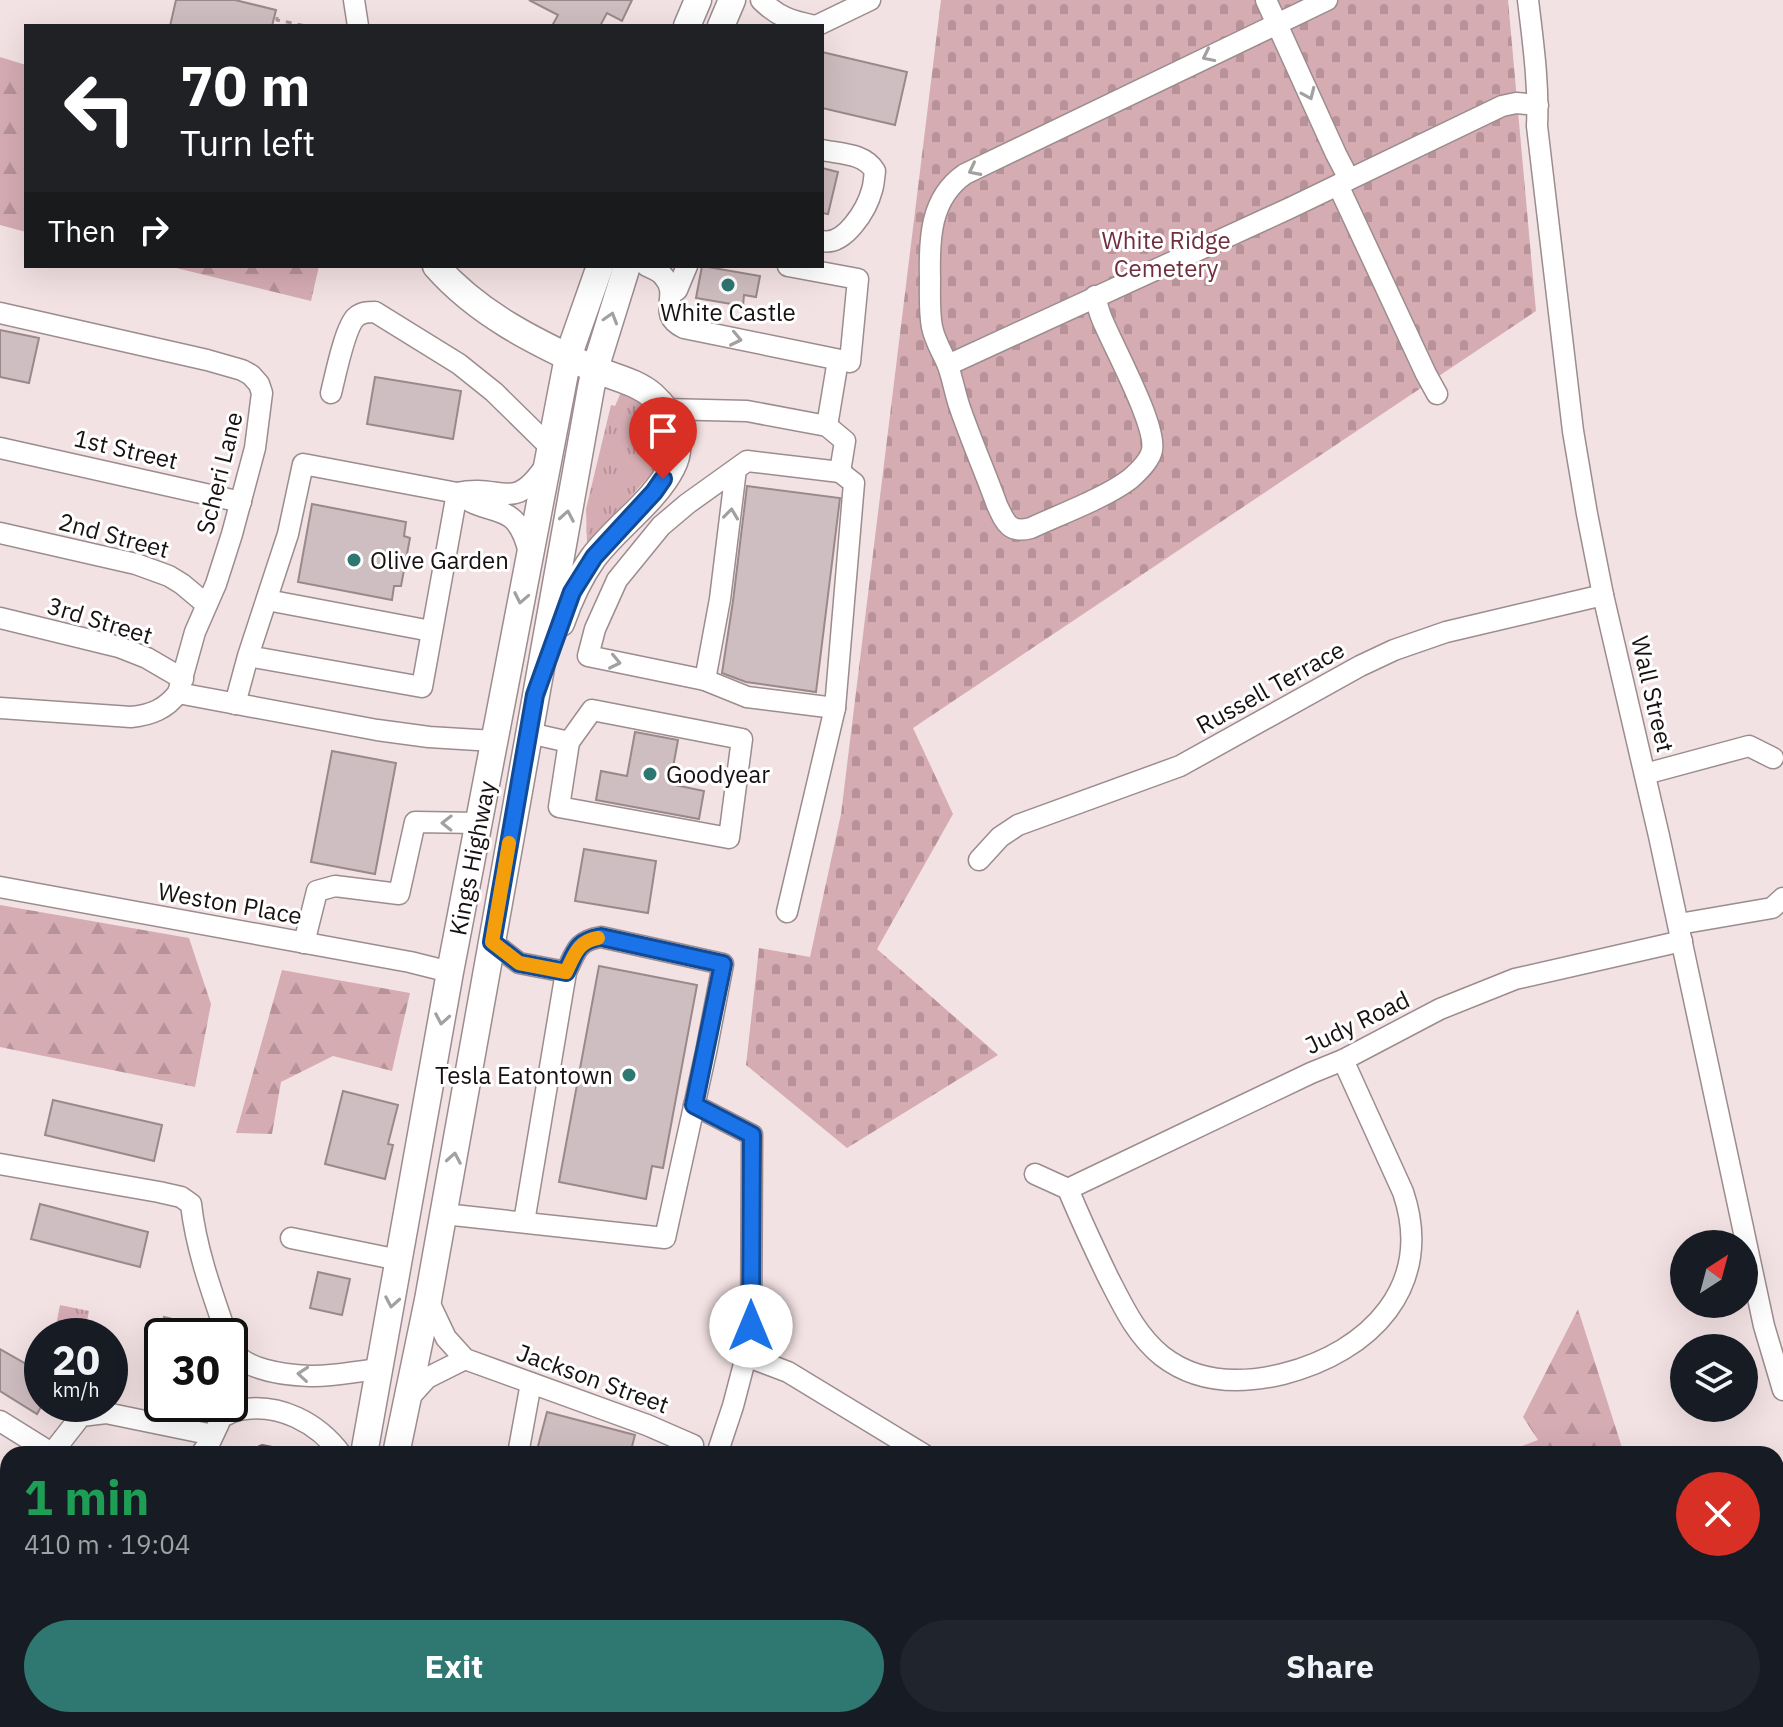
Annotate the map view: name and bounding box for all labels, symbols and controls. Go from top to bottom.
one-way arrow [1201,46,1216,62]
text: 70 m [180,49,310,121]
icon: left [48,56,152,160]
one-way arrow [1300,85,1316,100]
text: Turn left [180,119,315,166]
one-way arrow [967,161,982,176]
icon: right [132,208,176,252]
text: Then [48,211,116,250]
park label: White Ridge Cemetery [1101,224,1231,284]
marker: White Castle [719,276,737,294]
place label: White Castle [660,296,796,328]
one-way arrow [602,311,618,325]
one-way arrow [729,330,742,347]
pin [629,397,697,479]
street label: Scheri Lane [188,409,250,537]
icon: arrive [641,409,685,453]
street label: 1st Street [71,422,181,476]
street label: 2nd Street [55,505,173,565]
one-way arrow [722,508,739,521]
one-way arrow [558,509,575,522]
place label: Olive Garden [370,544,509,576]
marker: Olive Garden [345,551,363,569]
street label: 3rd Street [43,589,157,651]
one-way arrow [514,591,531,605]
street label: Russell Terrace [1190,633,1350,741]
street label: Wall Street [1624,633,1682,755]
one-way arrow [608,652,622,669]
place label: Goodyear [666,758,770,790]
marker: Goodyear [641,765,659,783]
street label: Kings Highway [441,778,503,938]
one-way arrow [440,814,453,831]
street label: Weston Place [155,875,305,931]
street label: Judy Road [1299,983,1415,1061]
one-way arrow [435,1012,452,1025]
place label: Tesla Eatontown [435,1059,613,1091]
marker: Tesla Eatontown [620,1066,638,1084]
one-way arrow [444,1151,461,1164]
north arrow [1670,1230,1758,1318]
map controls [1670,1230,1758,1422]
position arrow [709,1284,793,1368]
one-way arrow [384,1295,401,1309]
speed limit sign: 30 [144,1318,248,1422]
text: 20 [52,1334,100,1386]
button: layers [1670,1334,1758,1422]
street label: Jackson Street [512,1336,674,1420]
one-way arrow [296,1366,309,1383]
text: km/h [52,1376,100,1403]
text: 1 min [24,1466,149,1528]
button: close [1676,1472,1760,1556]
text: 410 m · 19:04 [24,1527,190,1561]
button: Exit [24,1620,884,1712]
button: Share [900,1620,1760,1712]

